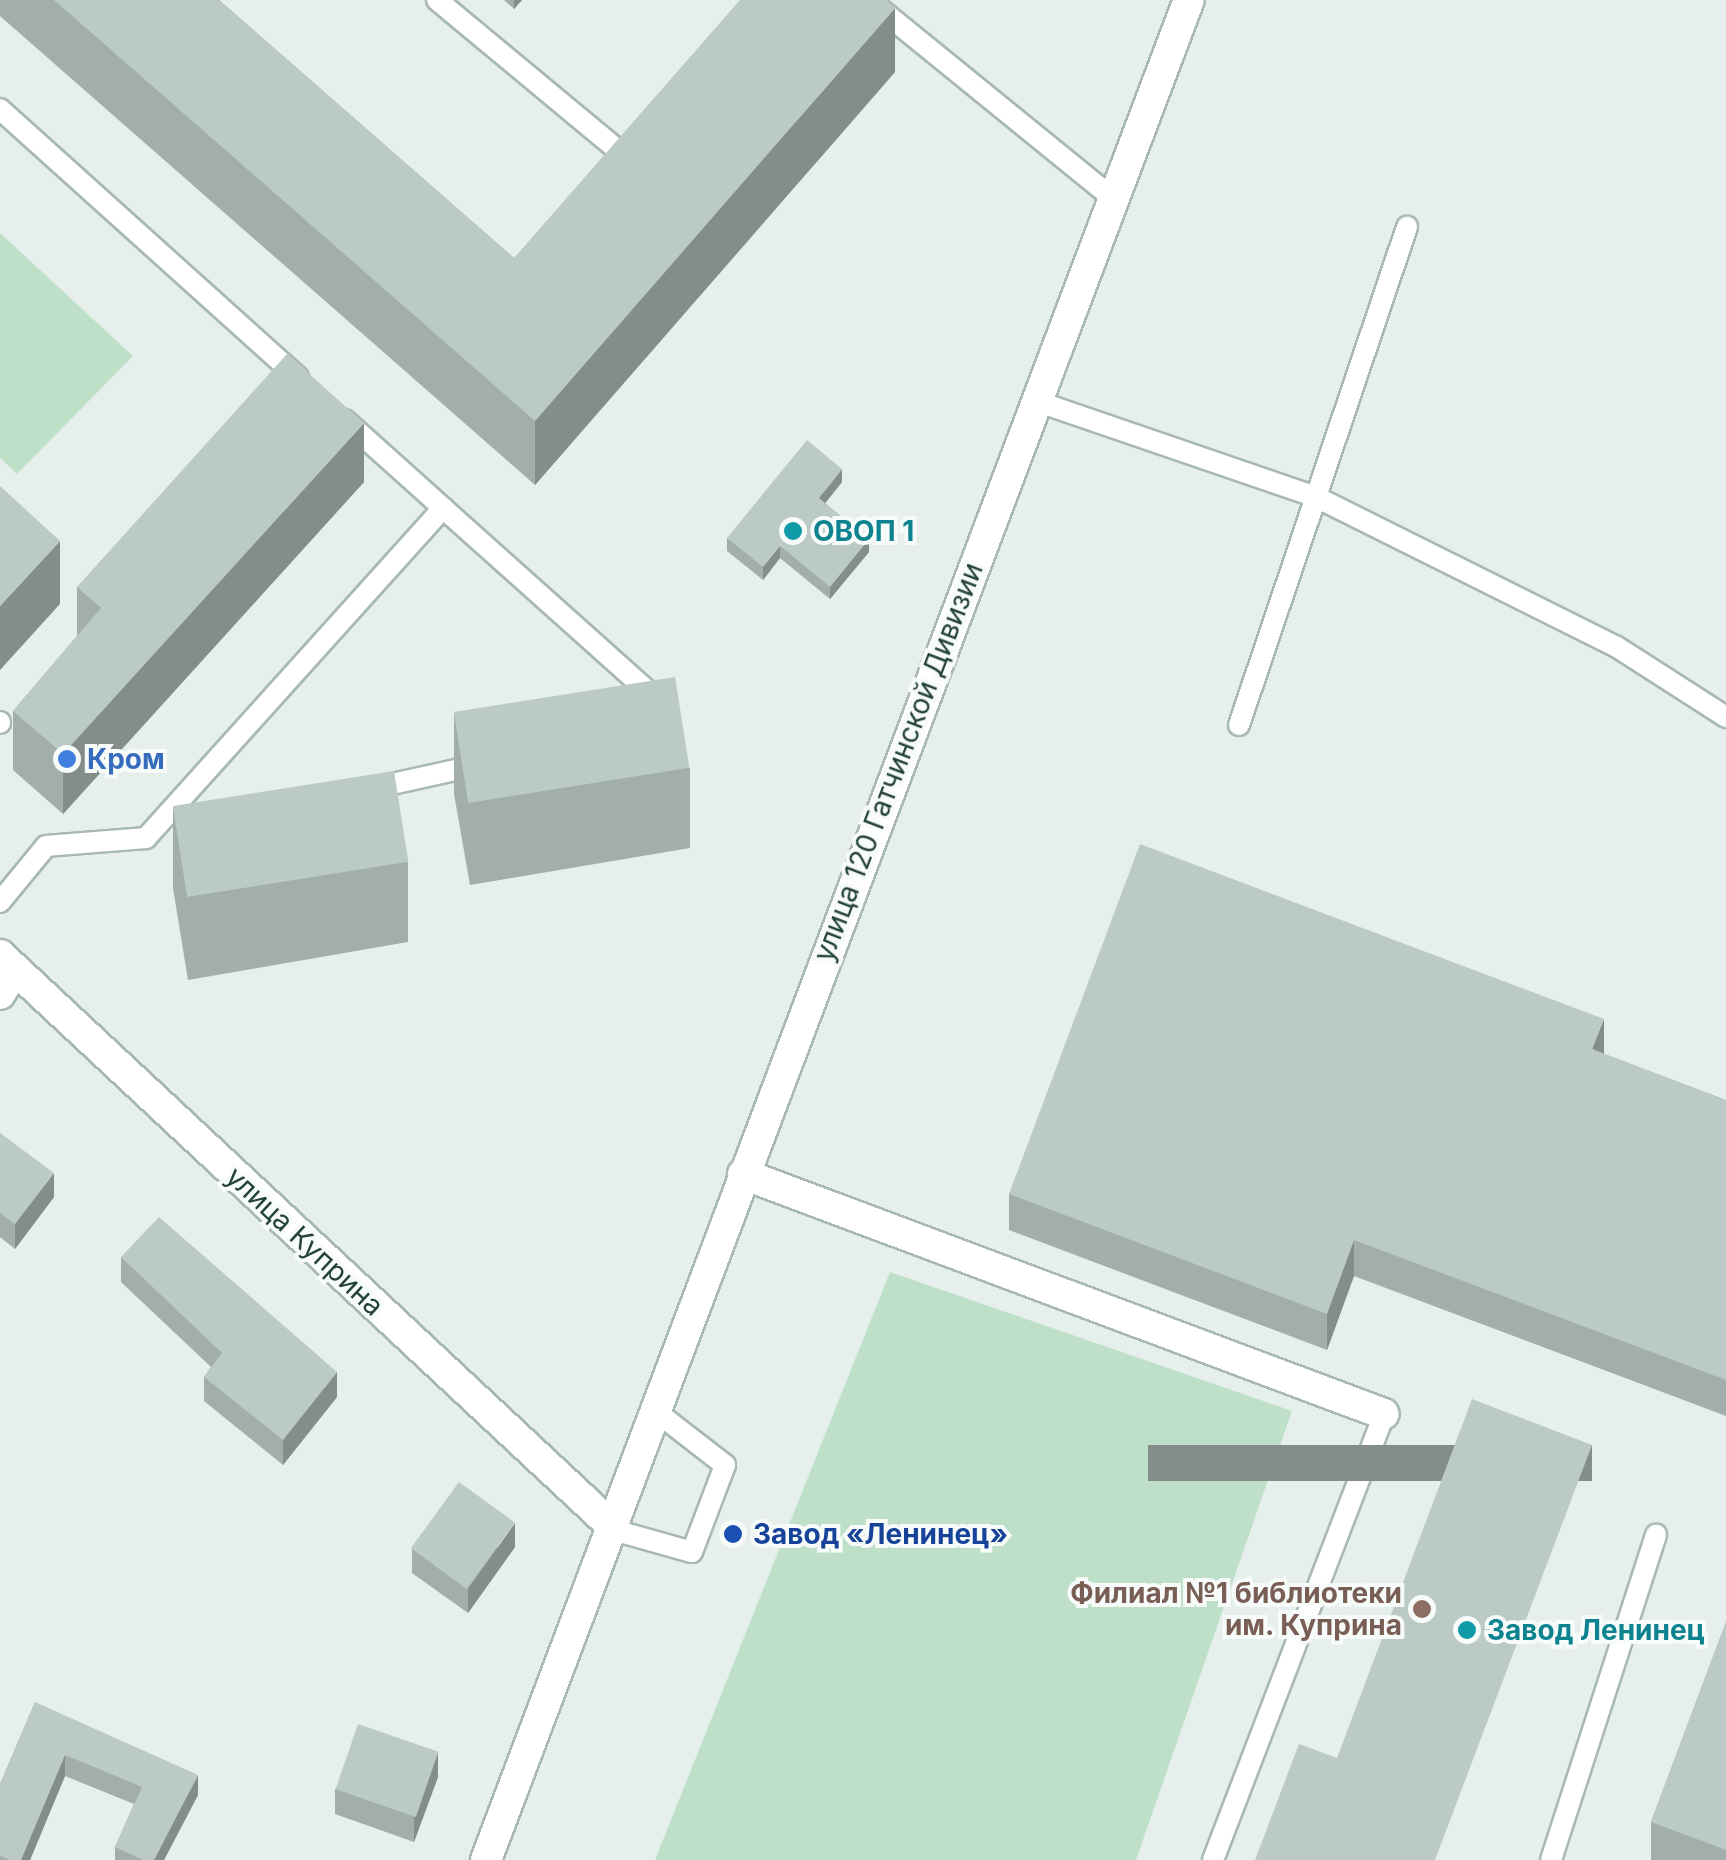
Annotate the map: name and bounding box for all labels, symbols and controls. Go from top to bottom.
place label: ОВОП 1 [813,514,914,548]
marker: ОВОП 1 [782,520,804,542]
street label: улица 120 Гатчинской Дивизии [806,558,990,966]
place label: Кром [87,742,165,776]
marker: Кром [56,748,78,770]
street label: улица Куприна [219,1159,391,1323]
place label: Завод «Ленинец» [753,1517,1008,1551]
marker: Завод «Ленинец» [722,1523,744,1545]
place label: Филиал №1 библиотеки им. Куприна [1070,1576,1402,1642]
marker: Филиал №1 библиотеки им. Куприна [1411,1598,1433,1620]
place label: Завод Ленинец [1487,1613,1705,1647]
marker: Завод Ленинец [1456,1619,1478,1641]

